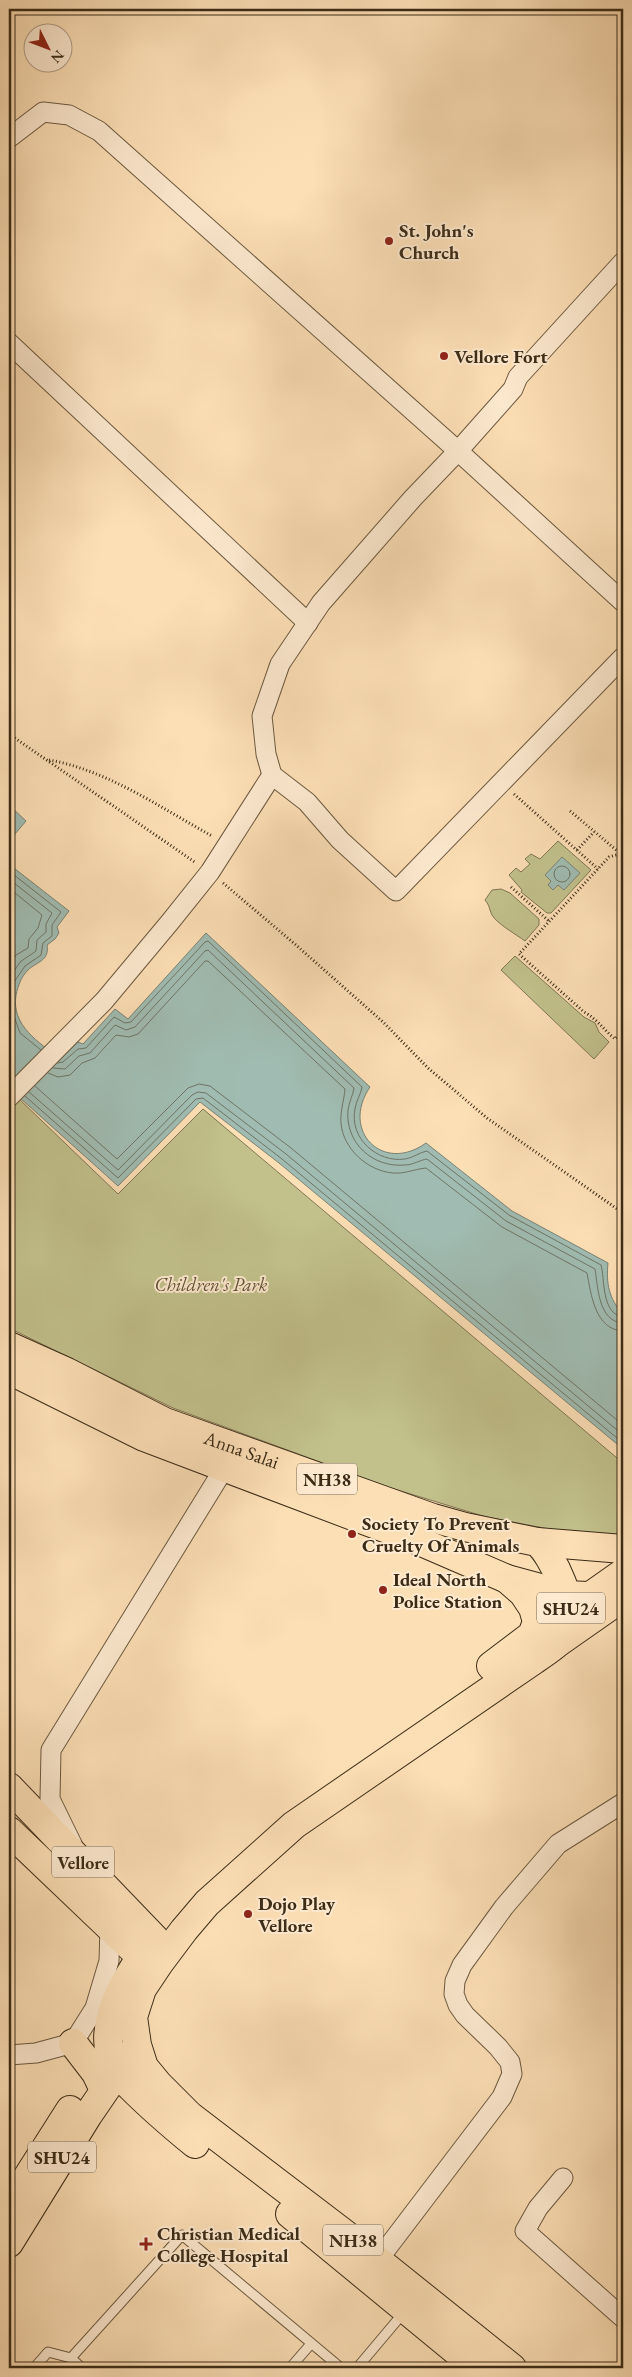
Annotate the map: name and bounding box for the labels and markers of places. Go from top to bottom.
place label: St. John's Church [399,218,474,265]
marker: St. John's Church [383,235,395,247]
place label: Vellore Fort [454,344,548,369]
marker: Vellore Fort [438,350,450,362]
place label: Society To Prevent Cruelty Of Animals [362,1511,519,1558]
marker: Society To Prevent Cruelty Of Animals [346,1528,358,1540]
place label: Ideal North Police Station [393,1567,503,1614]
marker: Ideal North Police Station [377,1584,389,1596]
place label: Dojo Play Vellore [258,1891,336,1938]
marker: Dojo Play Vellore [242,1908,254,1920]
place label: Christian Medical College Hospital [157,2221,301,2268]
marker: Christian Medical College Hospital [139,2237,153,2251]

